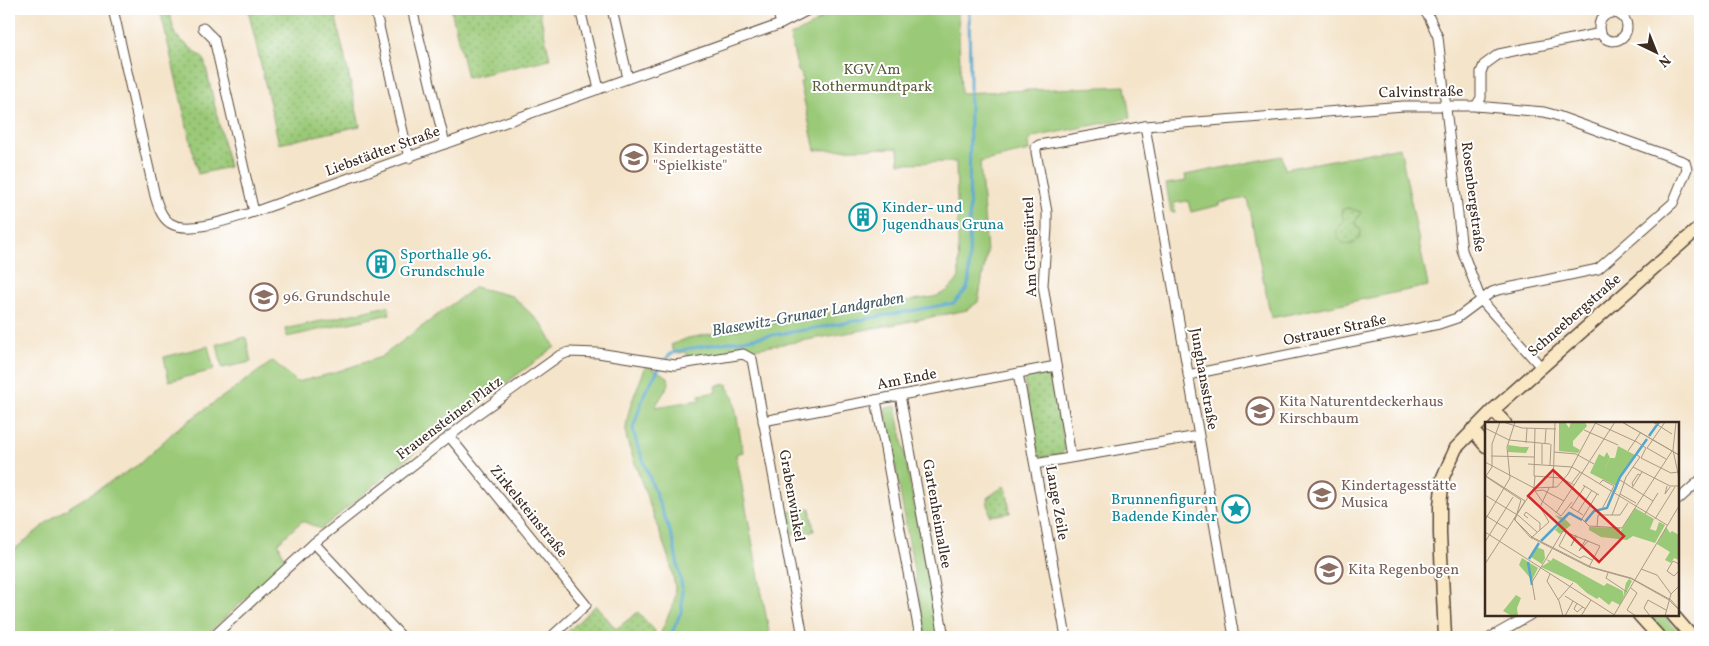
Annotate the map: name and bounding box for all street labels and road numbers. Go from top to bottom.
street label: Calvinstraße [1378,82,1464,104]
street label: Liebstädter Straße [323,121,443,183]
street label: Rosenbergstraße [1455,141,1489,253]
street label: Am Grüngürtel [1019,196,1043,298]
street label: Schneebergstraße [1524,270,1626,362]
street label: Ostrauer Straße [1282,310,1388,352]
street label: Junghansstraße [1184,326,1222,432]
street label: Am Ende [875,364,939,396]
street label: Frauensteiner Platz [393,372,507,466]
street label: Grabenwinkel [773,448,809,544]
street label: Gartenheimallee [916,458,956,570]
street label: Zirkelsteinstraße [484,461,572,563]
street label: Lange Zeile [1039,464,1073,542]

